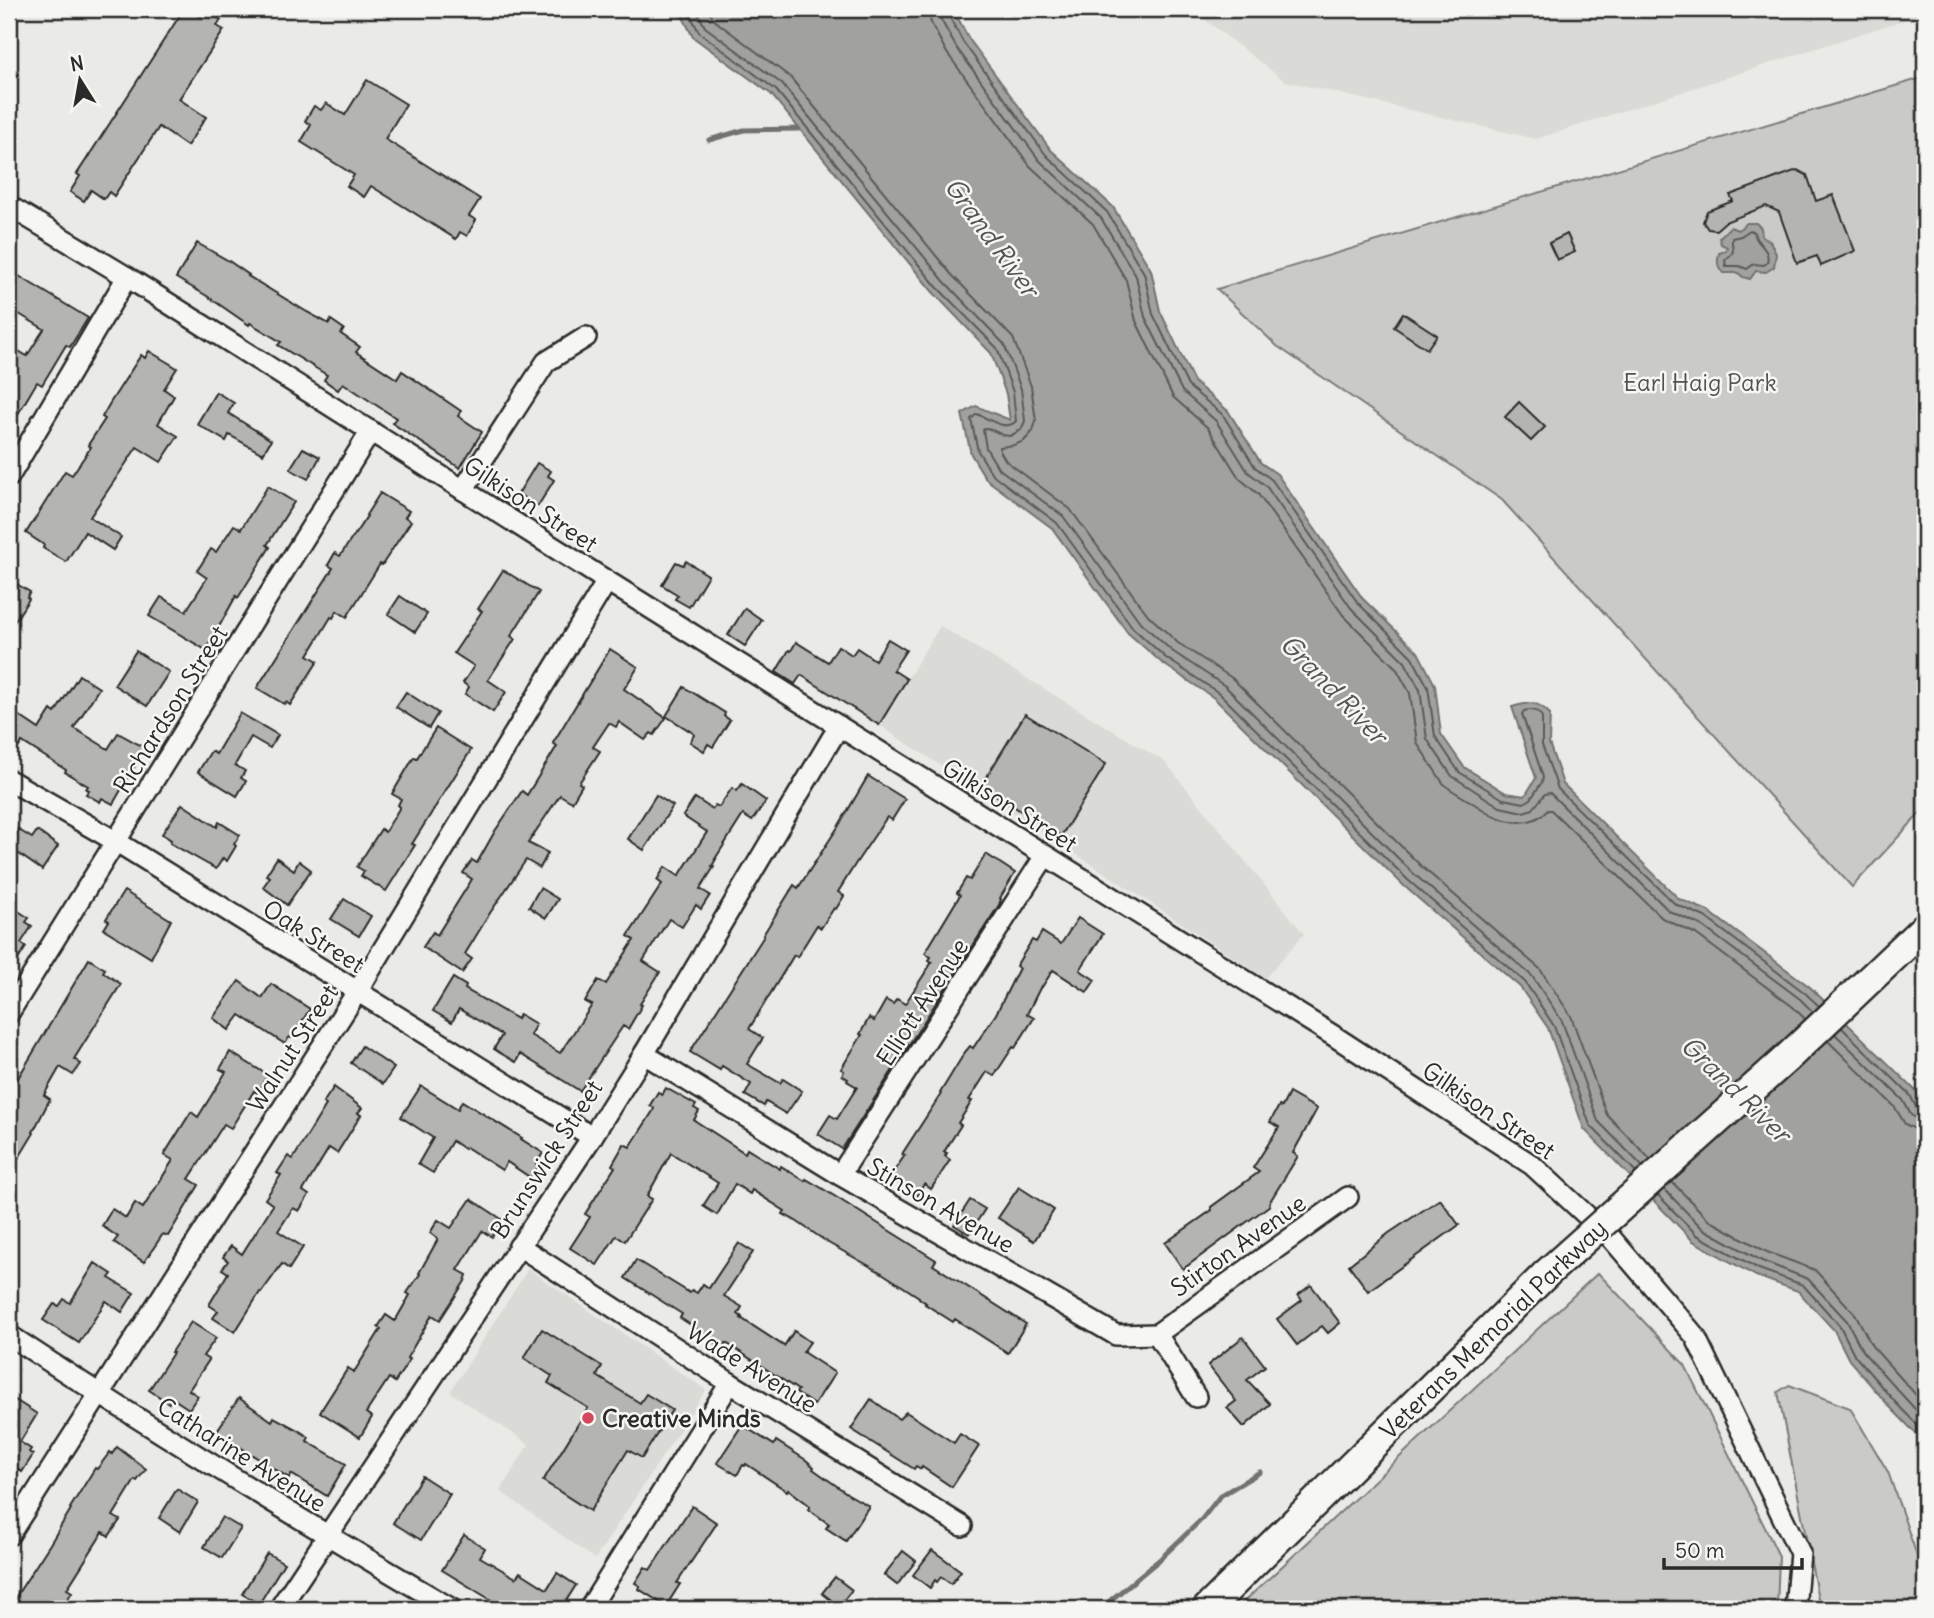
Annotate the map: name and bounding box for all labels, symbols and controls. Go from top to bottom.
north arrow [46,46,116,116]
text: N [68,50,85,76]
water label: Grand River [937,171,1049,306]
park label: Earl Haig Park [1623,367,1777,397]
street label: Gilkison Street [458,450,604,558]
street label: Richardson Street [106,620,234,798]
water label: Grand River [1273,627,1397,753]
street label: Gilkison Street [937,752,1083,858]
street label: Oak Street [258,893,370,979]
street label: Elliott Avenue [870,933,974,1071]
street label: Walnut Street [240,979,344,1117]
water label: Grand River [1674,1028,1800,1152]
street label: Gilkison Street [1417,1055,1561,1165]
street label: Brunswick Street [484,1074,608,1244]
street label: Stinson Avenue [862,1151,1020,1259]
street label: Stirton Avenue [1165,1187,1311,1303]
street label: Veterans Memorial Parkway [1373,1213,1613,1445]
street label: Wade Avenue [681,1315,823,1419]
street label: Catharine Avenue [152,1390,332,1518]
place label: Creative Minds [602,1403,761,1433]
marker: Creative Minds [580,1410,596,1426]
scale bar [1664,1527,1803,1571]
text: 50 m [1675,1537,1724,1564]

